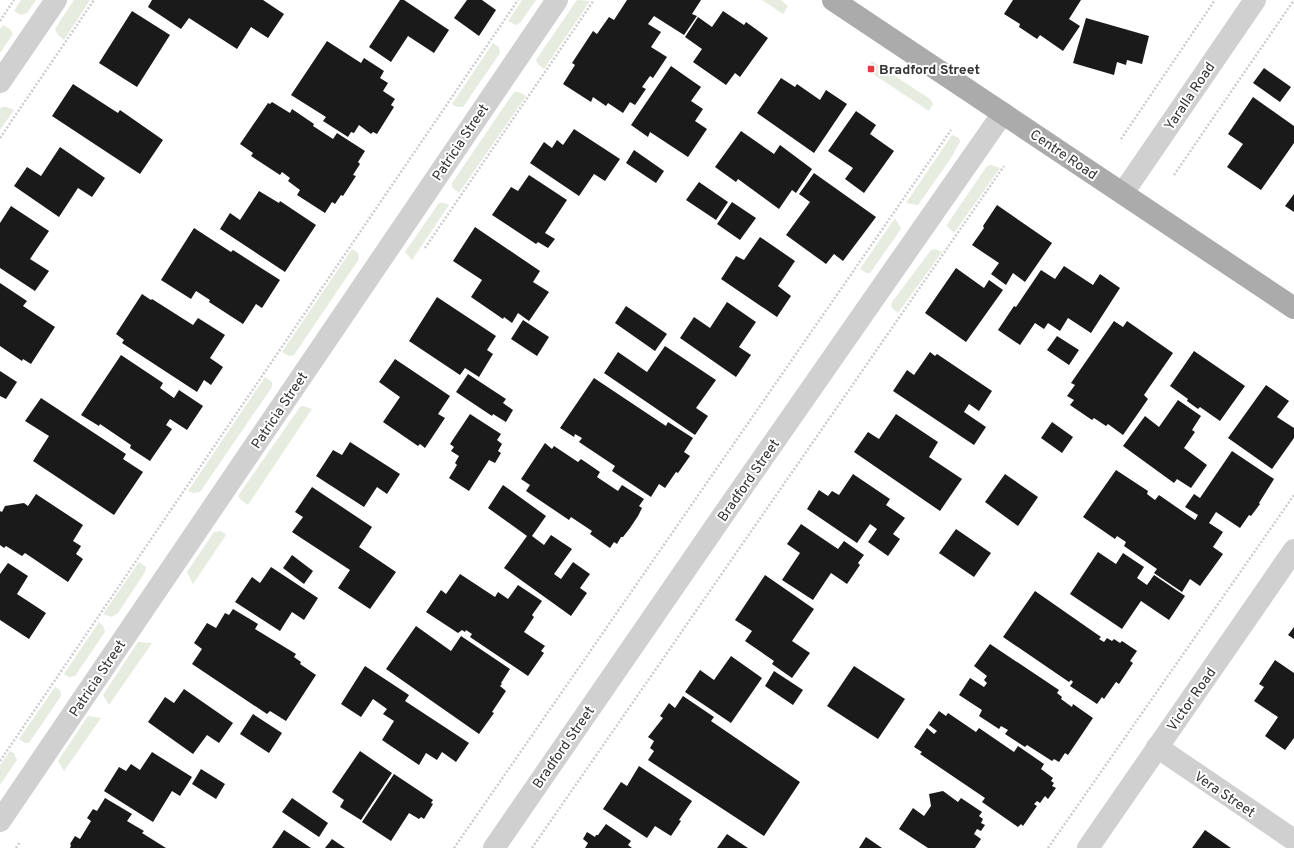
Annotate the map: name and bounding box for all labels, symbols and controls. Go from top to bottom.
street label: Yaralla Road [1161,60,1219,134]
place label: Bradford Street [879,62,980,79]
marker: Bradford Street [866,64,876,74]
street label: Patricia Street [429,101,493,185]
street label: Centre Road [1026,127,1100,184]
street label: Patricia Street [248,369,312,453]
street label: Bradford Street [715,436,784,525]
street label: Patricia Street [66,637,130,721]
street label: Victor Road [1164,665,1220,735]
street label: Bradford Street [530,703,599,792]
street label: Vera Street [1190,769,1258,822]

